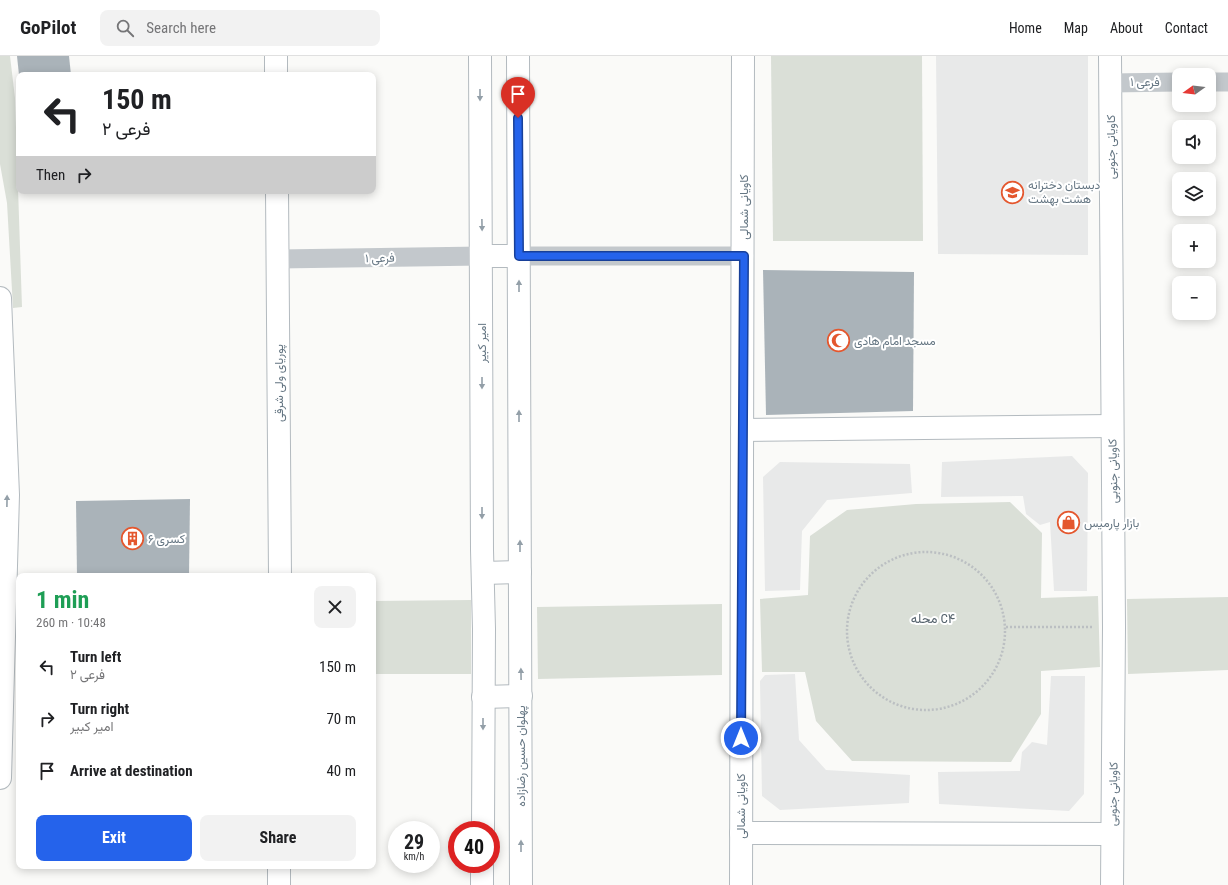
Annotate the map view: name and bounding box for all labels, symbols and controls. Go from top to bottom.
search box [100,10,380,46]
text: GoPilot [20,16,76,39]
icon: search [114,17,136,39]
text: Search here [146,19,216,37]
text: Home [1009,20,1042,36]
text: Map [1064,20,1088,36]
text: About [1110,20,1143,36]
text: Contact [1165,20,1208,36]
north arrow [1172,68,1216,112]
map controls [1172,68,1216,320]
street label: فرعی ۱ [1130,75,1160,90]
pin [501,77,535,118]
text: 150 m [102,83,172,116]
icon: arrive [507,83,529,105]
icon: left [36,88,88,140]
one-way arrow [477,89,484,101]
street label: کاویانی جنوبی [1104,115,1119,179]
text: فرعی ۲ [102,118,150,139]
button: sound [1172,120,1216,164]
icon: right [73,164,95,186]
text: Then [36,166,65,184]
button: layers [1172,172,1216,216]
street label: کاویانی شمالی [737,174,752,240]
place label: دبستان دخترانه هشت بهشت [1028,178,1101,207]
school or university icon: دبستان دخترانه هشت بهشت [1000,179,1026,205]
one-way arrow [479,219,485,232]
button: + [1172,224,1216,268]
street label: فرعی ۱ [365,251,395,266]
button: − [1172,276,1216,320]
one-way arrow [516,279,522,292]
street label: امیر کبیر [475,323,490,364]
mosque icon: مسجد امام هادی [826,328,852,354]
place label: مسجد امام هادی [854,334,936,349]
street label: پوریای ولی شرقی [272,344,287,422]
one-way arrow [479,377,485,390]
one-way arrow [516,409,522,422]
street label: کاویانی جنوبی [1105,439,1122,503]
one-way arrow [4,495,11,507]
one-way arrow [479,507,485,520]
shop icon: بازار پارمیس [1056,510,1082,536]
place label: بازار پارمیس [1084,516,1139,531]
building icon: کسری ۶ [120,526,146,552]
place label: کسری ۶ [148,532,185,547]
one-way arrow [517,539,523,552]
text: 1 min [36,586,89,614]
button: close [314,586,356,628]
district label: محله C۴ [911,611,955,626]
text: 260 m · 10:48 [36,615,106,630]
text: Turn left [70,648,121,666]
icon: left [36,656,58,678]
text: 150 m [319,658,356,676]
text: فرعی ۲ [70,667,105,682]
one-way arrow [517,668,524,680]
text: Turn right [70,700,129,718]
street label: پهلوان حسین رضازاده [514,705,529,807]
icon: right [36,708,58,730]
text: 70 m [326,710,356,728]
position arrow [720,717,762,759]
one-way arrow [480,718,486,731]
text: امیر کبیر [70,719,114,734]
icon: arrive [36,760,58,782]
text: Arrive at destination [70,762,193,780]
text: 40 m [326,762,356,780]
street label: کاویانی جنوبی [1105,762,1122,826]
street label: کاویانی شمالی [734,773,749,839]
button: Exit [36,815,192,861]
button: Share [200,815,356,861]
speed limit sign: 40 [448,821,500,873]
text: 29 [404,830,424,854]
one-way arrow [518,839,524,852]
text: km/h [404,851,424,862]

